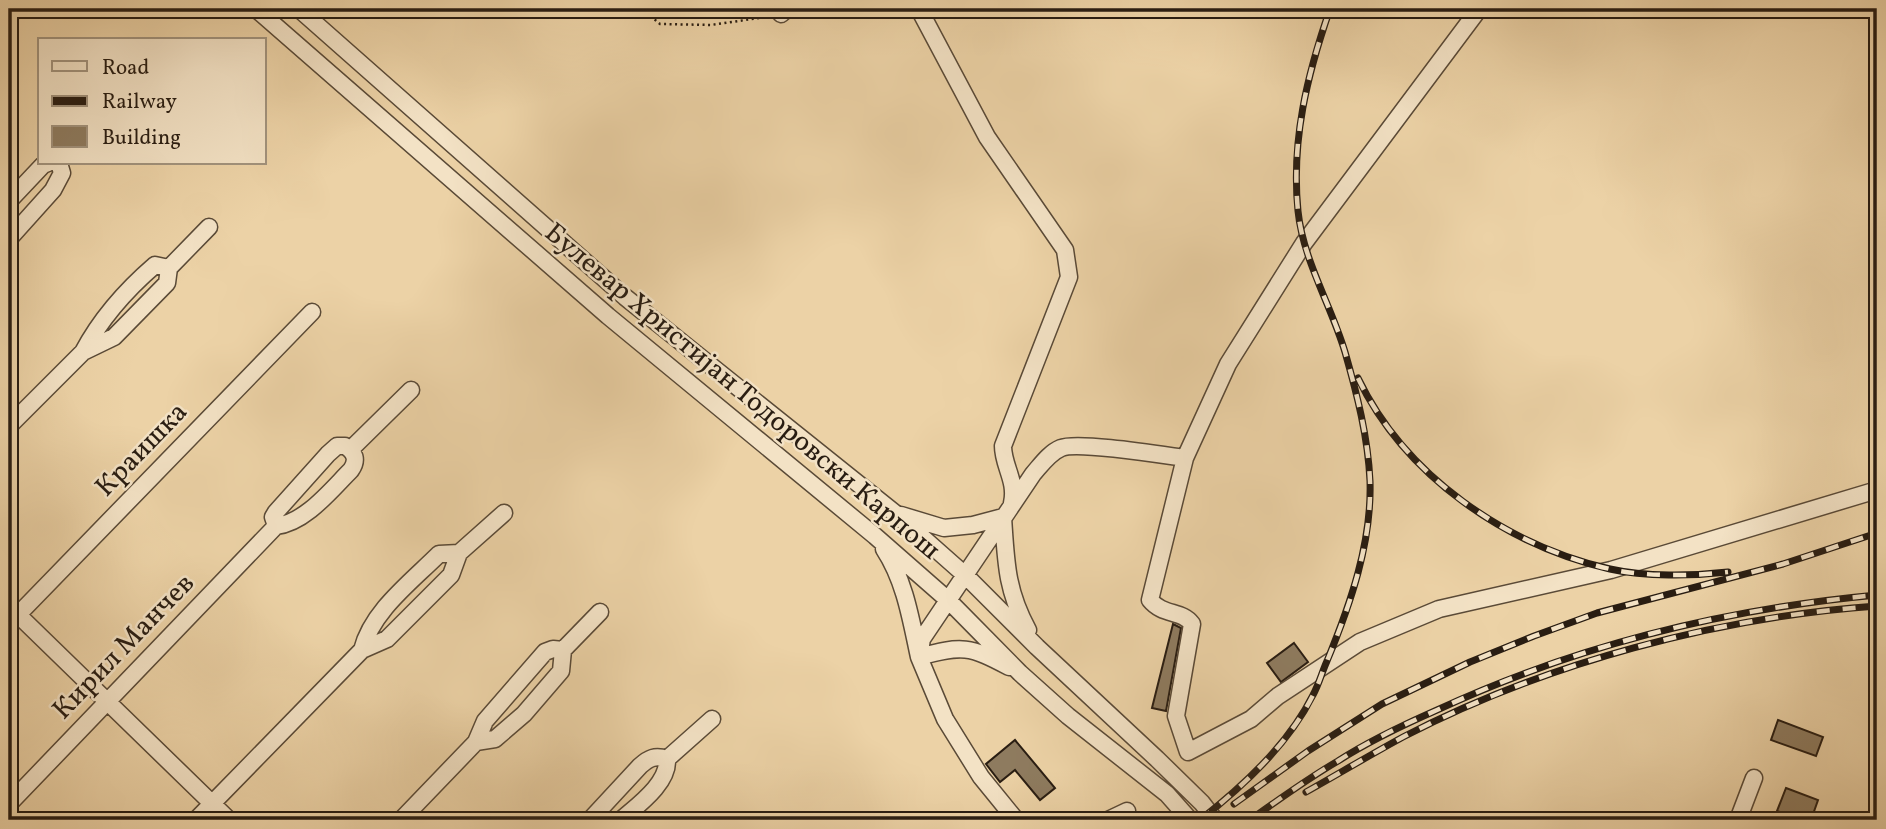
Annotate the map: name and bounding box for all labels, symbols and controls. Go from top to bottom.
legend [38,38,266,164]
text: Road [102,54,149,83]
text: Railway [102,88,178,117]
text: Building [102,124,181,153]
street label: Булевар Христијан Тодоровски Карпош [536,214,948,570]
street label: Краишка [87,394,197,506]
street label: Кирил Манчев [44,565,204,729]

